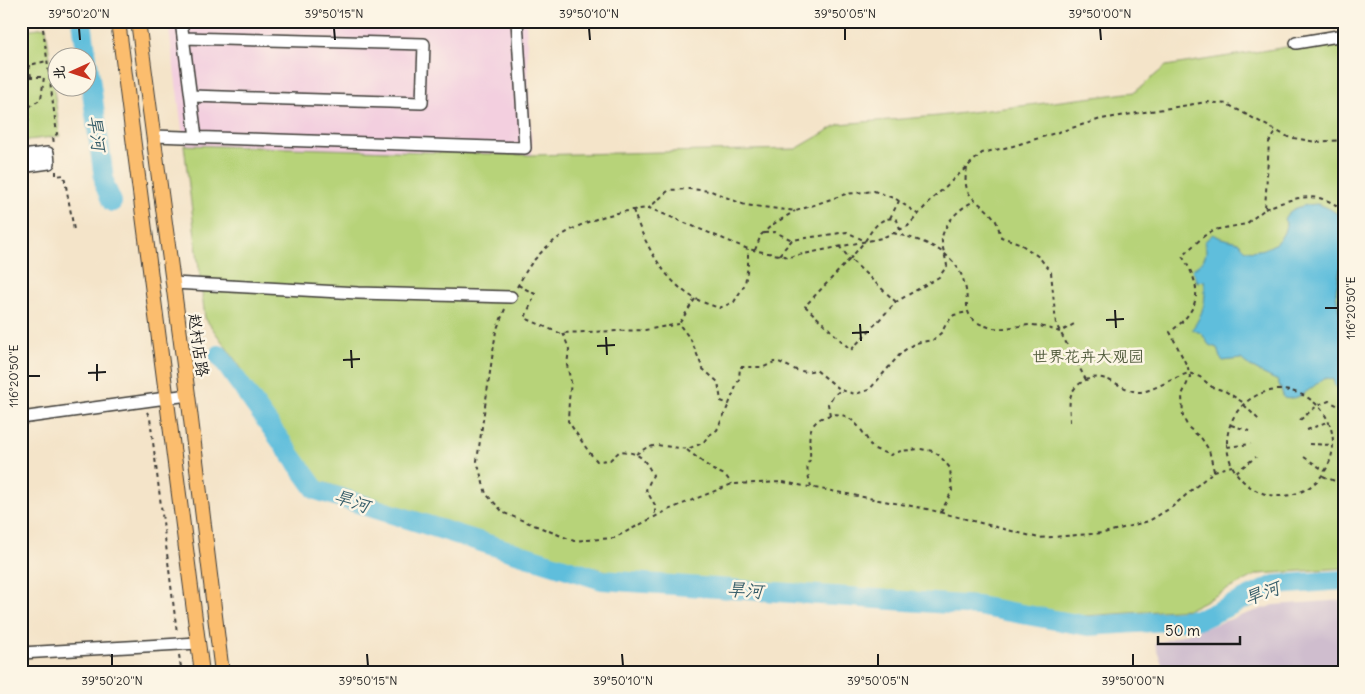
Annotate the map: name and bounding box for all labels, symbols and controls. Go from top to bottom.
text: 39°50'20"N [48,6,110,21]
text: 39°50'15"N [305,6,363,21]
text: 39°50'10"N [559,6,619,21]
text: 39°50'05"N [814,6,876,21]
text: 39°50'00"N [1069,6,1132,21]
north arrow [48,48,98,98]
text: 北 [50,65,68,80]
water label: 旱河 [83,114,111,155]
text: 116°20'50"E [1343,276,1358,340]
street label: 赵村店路 [185,312,213,378]
text: 116°20'50"E [6,344,21,408]
park label: 世界花卉大观园 [1032,346,1144,366]
water label: 旱河 [331,485,376,518]
water label: 旱河 [1241,575,1286,610]
water label: 旱河 [726,577,767,603]
scale bar [1158,614,1240,646]
text: 50 m [1165,621,1200,640]
text: 39°50'20"N [81,673,143,688]
text: 39°50'15"N [339,673,397,688]
text: 39°50'10"N [593,673,653,688]
text: 39°50'05"N [847,673,909,688]
text: 39°50'00"N [1102,673,1165,688]

